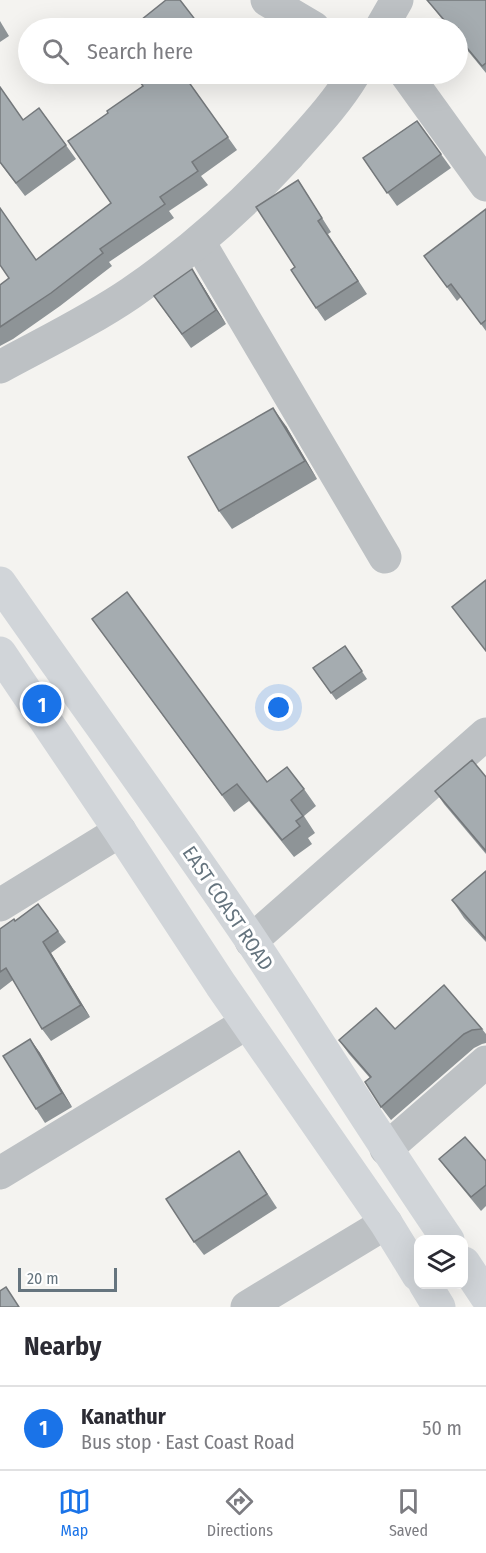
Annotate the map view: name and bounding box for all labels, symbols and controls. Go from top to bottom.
search box [18,18,468,84]
icon: search [39,35,72,68]
text: Search here [87,38,193,65]
pin: 1 [22,682,62,726]
your location [264,693,293,722]
street label: EAST COAST ROAD [178,841,278,975]
map controls [414,1235,468,1289]
button: layers [414,1235,468,1289]
scale bar [18,1265,117,1292]
text: 20 m [27,1269,58,1288]
text: Nearby [24,1331,101,1362]
text: Kanathur [81,1403,166,1430]
text: 1 [39,1416,48,1440]
text: 50 m [422,1416,462,1440]
text: Bus stop · East Coast Road [81,1430,295,1454]
tab: Map [58,1485,91,1540]
tab: Directions [207,1485,273,1540]
tab: Saved [389,1485,428,1540]

